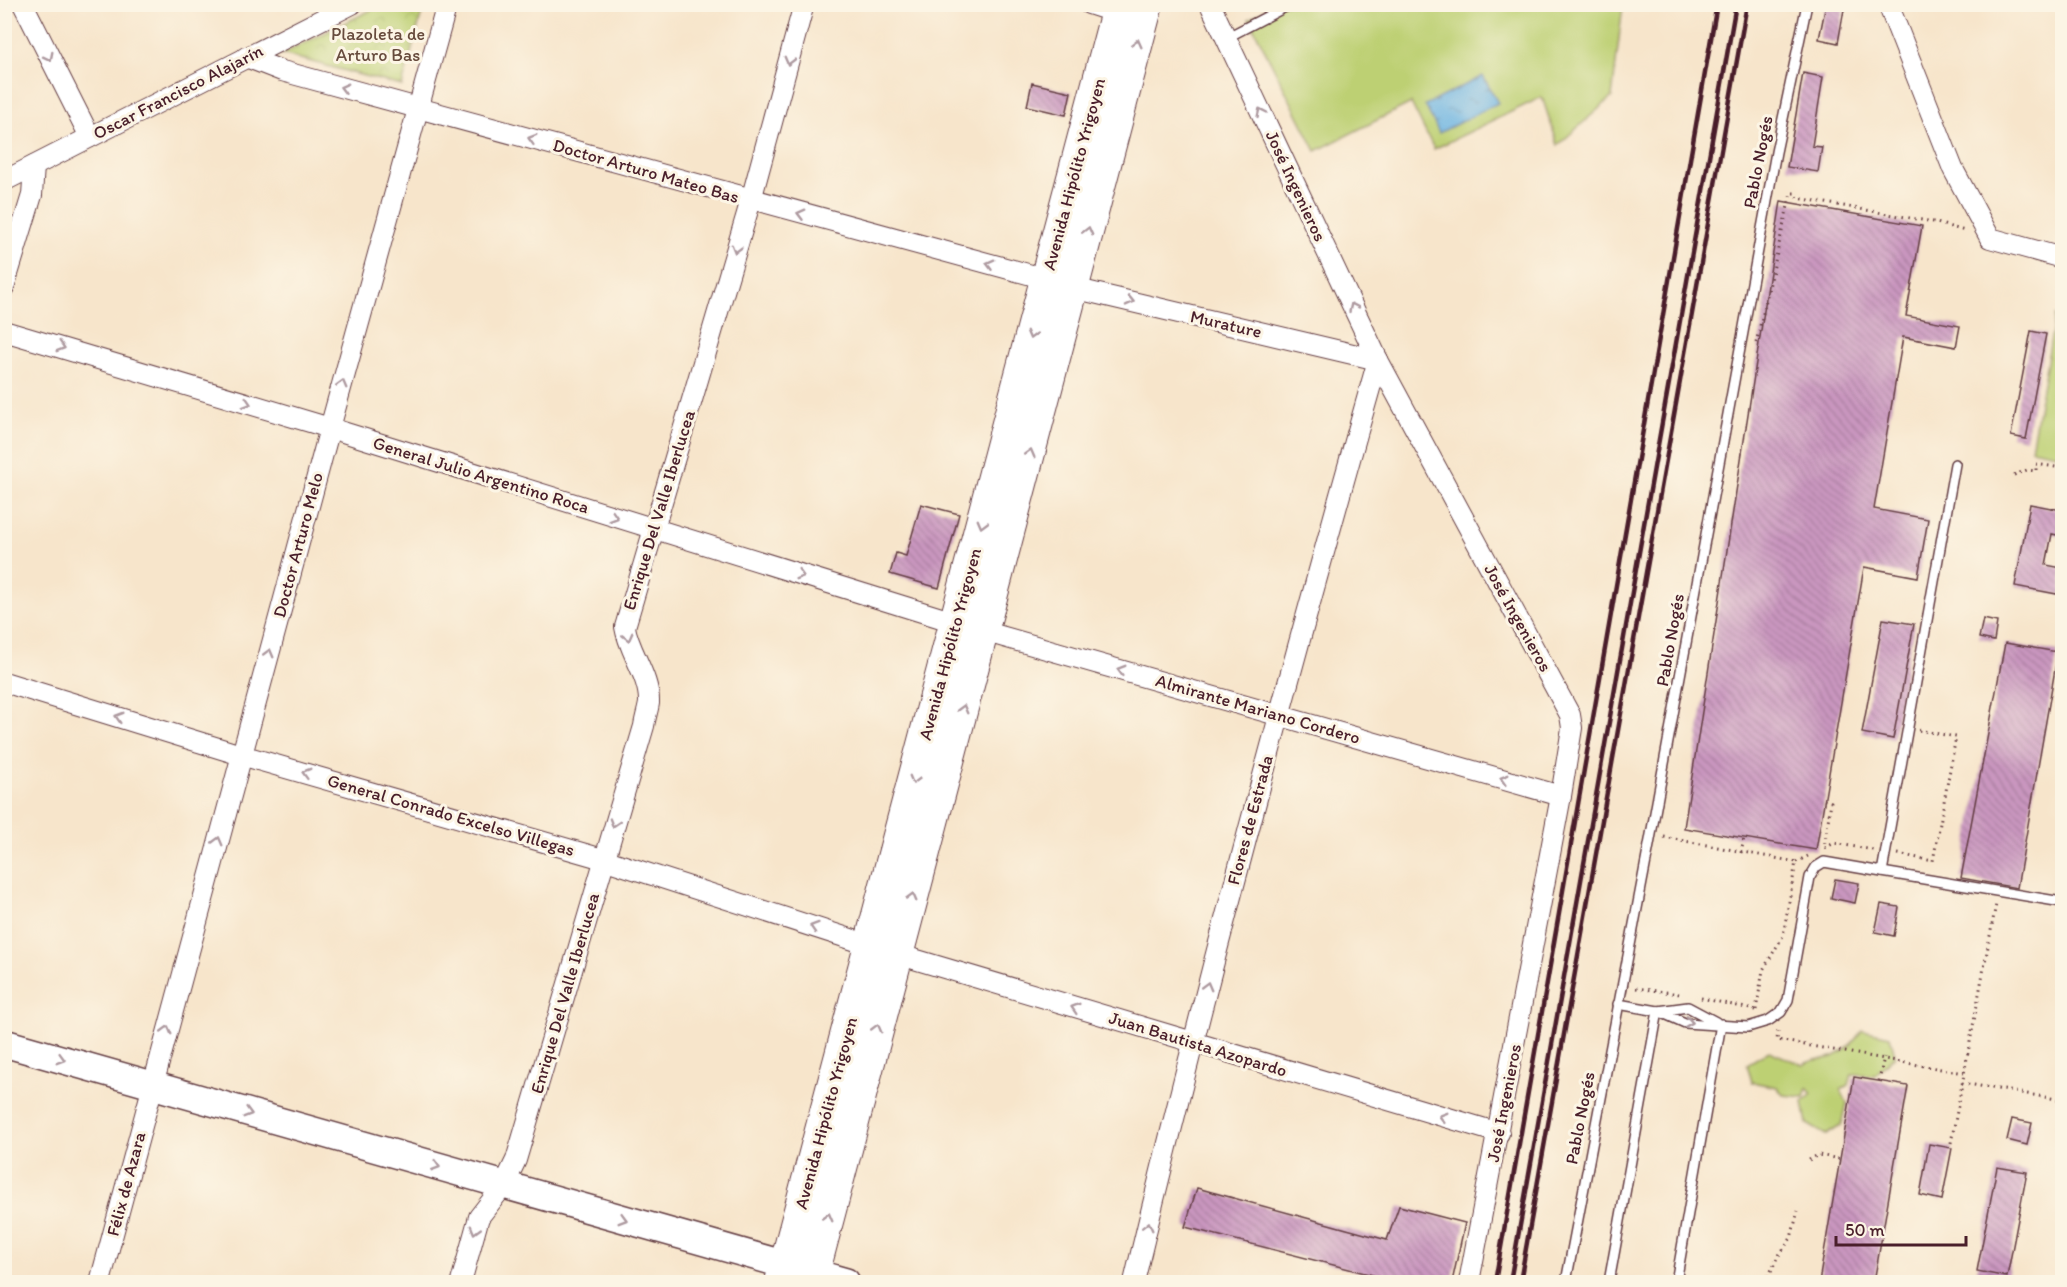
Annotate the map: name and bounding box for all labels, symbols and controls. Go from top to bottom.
park label: Plazoleta de Arturo Bas [331,23,425,66]
one-way arrow [1129,38,1142,48]
street label: Oscar Francisco Alajarín [89,40,267,144]
one-way arrow [42,50,54,61]
one-way arrow [784,55,796,66]
street label: Avenida Hipólito Yrigoyen [1038,76,1110,272]
one-way arrow [340,82,350,95]
one-way arrow [1256,107,1268,118]
street label: Pablo Nogés [1738,114,1778,210]
street label: José Ingenieros [1261,127,1331,245]
one-way arrow [528,134,538,146]
street label: Doctor Arturo Mateo Bas [550,134,742,208]
one-way arrow [797,208,807,221]
one-way arrow [1081,227,1093,237]
one-way arrow [731,244,744,254]
one-way arrow [985,258,995,271]
one-way arrow [1125,294,1135,307]
one-way arrow [1349,303,1361,314]
street label: Murature [1188,305,1264,343]
one-way arrow [1026,330,1039,340]
one-way arrow [55,340,65,352]
one-way arrow [335,379,347,390]
one-way arrow [241,396,252,408]
street label: Enrique Del Valle Iberlucea [618,407,700,613]
street label: General Julio Argentino Roca [370,432,592,518]
one-way arrow [1023,448,1035,458]
street label: Doctor Arturo Melo [268,470,328,620]
one-way arrow [608,510,619,522]
one-way arrow [976,519,989,529]
street label: Avenida Hipólito Yrigoyen [914,546,986,742]
street label: José Ingenieros [1479,560,1557,676]
one-way arrow [794,568,805,580]
street label: Pablo Nogés [1651,592,1689,688]
one-way arrow [620,632,633,642]
one-way arrow [262,648,274,659]
one-way arrow [1116,665,1126,677]
street label: Almirante Mariano Cordero [1153,669,1363,749]
one-way arrow [955,704,968,714]
one-way arrow [114,712,125,724]
street label: Flores de Estrada [1222,753,1278,887]
one-way arrow [301,768,312,780]
street label: General Conrado Excelso Villegas [325,769,577,861]
one-way arrow [1499,774,1509,787]
one-way arrow [908,775,921,785]
one-way arrow [609,817,621,828]
one-way arrow [211,836,223,847]
street label: Enrique Del Valle Iberlucea [526,889,604,1096]
one-way arrow [905,893,917,903]
one-way arrow [809,922,820,934]
one-way arrow [1199,981,1212,991]
one-way arrow [1070,1003,1081,1015]
street label: Juan Bautista Azopardo [1106,1006,1290,1082]
street label: Avenida Hipólito Yrigoyen [790,1015,862,1211]
one-way arrow [1684,1015,1693,1027]
one-way arrow [870,1023,883,1033]
one-way arrow [160,1025,172,1035]
street label: José Ingenieros [1482,1042,1526,1164]
one-way arrow [55,1052,66,1064]
street label: Pablo Nogés [1560,1070,1600,1166]
one-way arrow [242,1106,253,1118]
one-way arrow [1438,1112,1449,1124]
street label: Félix de Azara [101,1129,151,1239]
one-way arrow [430,1159,441,1171]
scale bar [1836,1209,1966,1247]
one-way arrow [617,1212,628,1224]
one-way arrow [821,1212,833,1223]
text: 50 m [1845,1219,1885,1241]
one-way arrow [1140,1221,1153,1231]
one-way arrow [470,1224,482,1235]

